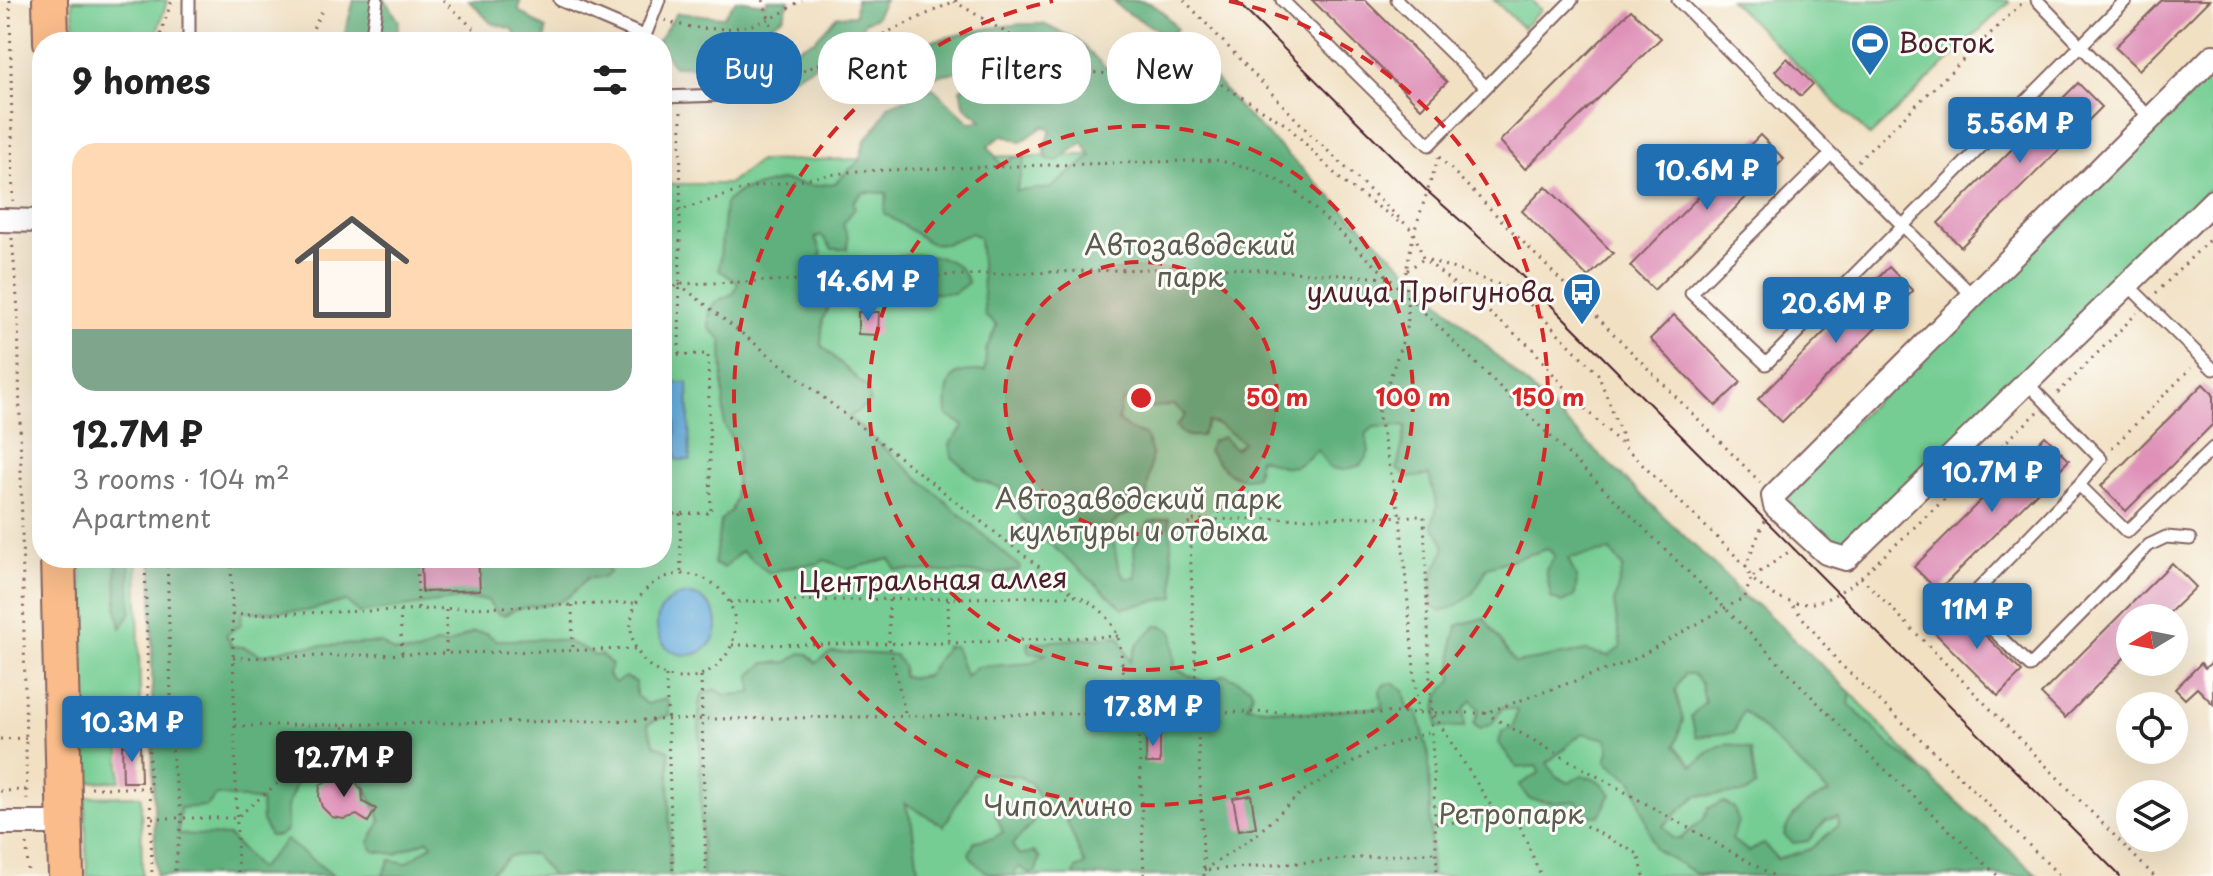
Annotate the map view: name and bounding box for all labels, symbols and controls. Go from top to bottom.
place label: Восток [1898,20,1994,63]
sports icon: Восток [1849,22,1891,77]
chip: Buy [696,32,802,104]
chip: Rent [818,32,936,104]
chip: Filters [952,32,1091,104]
chip: New [1107,32,1221,104]
text: 9 homes [72,54,211,106]
icon: filters [588,58,632,102]
pin: 5.56M ₽ [1946,97,2094,165]
text: 5.56M ₽ [1966,103,2074,142]
pin: 10.6M ₽ [1633,144,1781,212]
text: 10.6M ₽ [1655,150,1759,189]
icon: home [280,195,424,339]
park label: Автозаводский парк [1084,222,1296,297]
pin: 14.6M ₽ [794,255,942,323]
text: 14.6M ₽ [816,261,920,300]
place label: улица Прыгунова [1307,269,1555,312]
bus stop icon: улица Прыгунова [1561,271,1603,326]
pin: 20.6M ₽ [1762,277,1910,345]
text: 20.6M ₽ [1781,283,1891,322]
text: 50 m [1246,378,1308,414]
text: 100 m [1376,378,1450,414]
text: 150 m [1512,378,1584,414]
centre of rings [1127,384,1155,412]
text: 12.7M ₽ [72,407,203,459]
pin: 10.7M ₽ [1918,446,2066,514]
text: 10.7M ₽ [1941,452,2043,491]
text: 3 rooms · 104 m² [72,459,290,498]
park label: Автозаводский парк культуры и отдыха [995,476,1282,551]
text: Apartment [72,498,211,537]
street label: Центральная аллея [798,555,1068,602]
pin: 11M ₽ [1921,583,2033,651]
text: 11M ₽ [1941,589,2013,628]
north arrow [2116,604,2188,676]
map controls [2116,604,2188,852]
pin: 17.8M ₽ [1079,680,1227,748]
text: 17.8M ₽ [1103,686,1203,725]
button: locate [2116,692,2188,764]
pin: 10.3M ₽ [58,696,206,764]
text: 10.3M ₽ [80,702,184,741]
pin: 12.7M ₽ [270,731,418,799]
text: 12.7M ₽ [294,737,394,776]
button: layers [2116,780,2188,852]
park label: Чиполлино [983,783,1133,826]
park label: Ретропарк [1438,791,1584,834]

